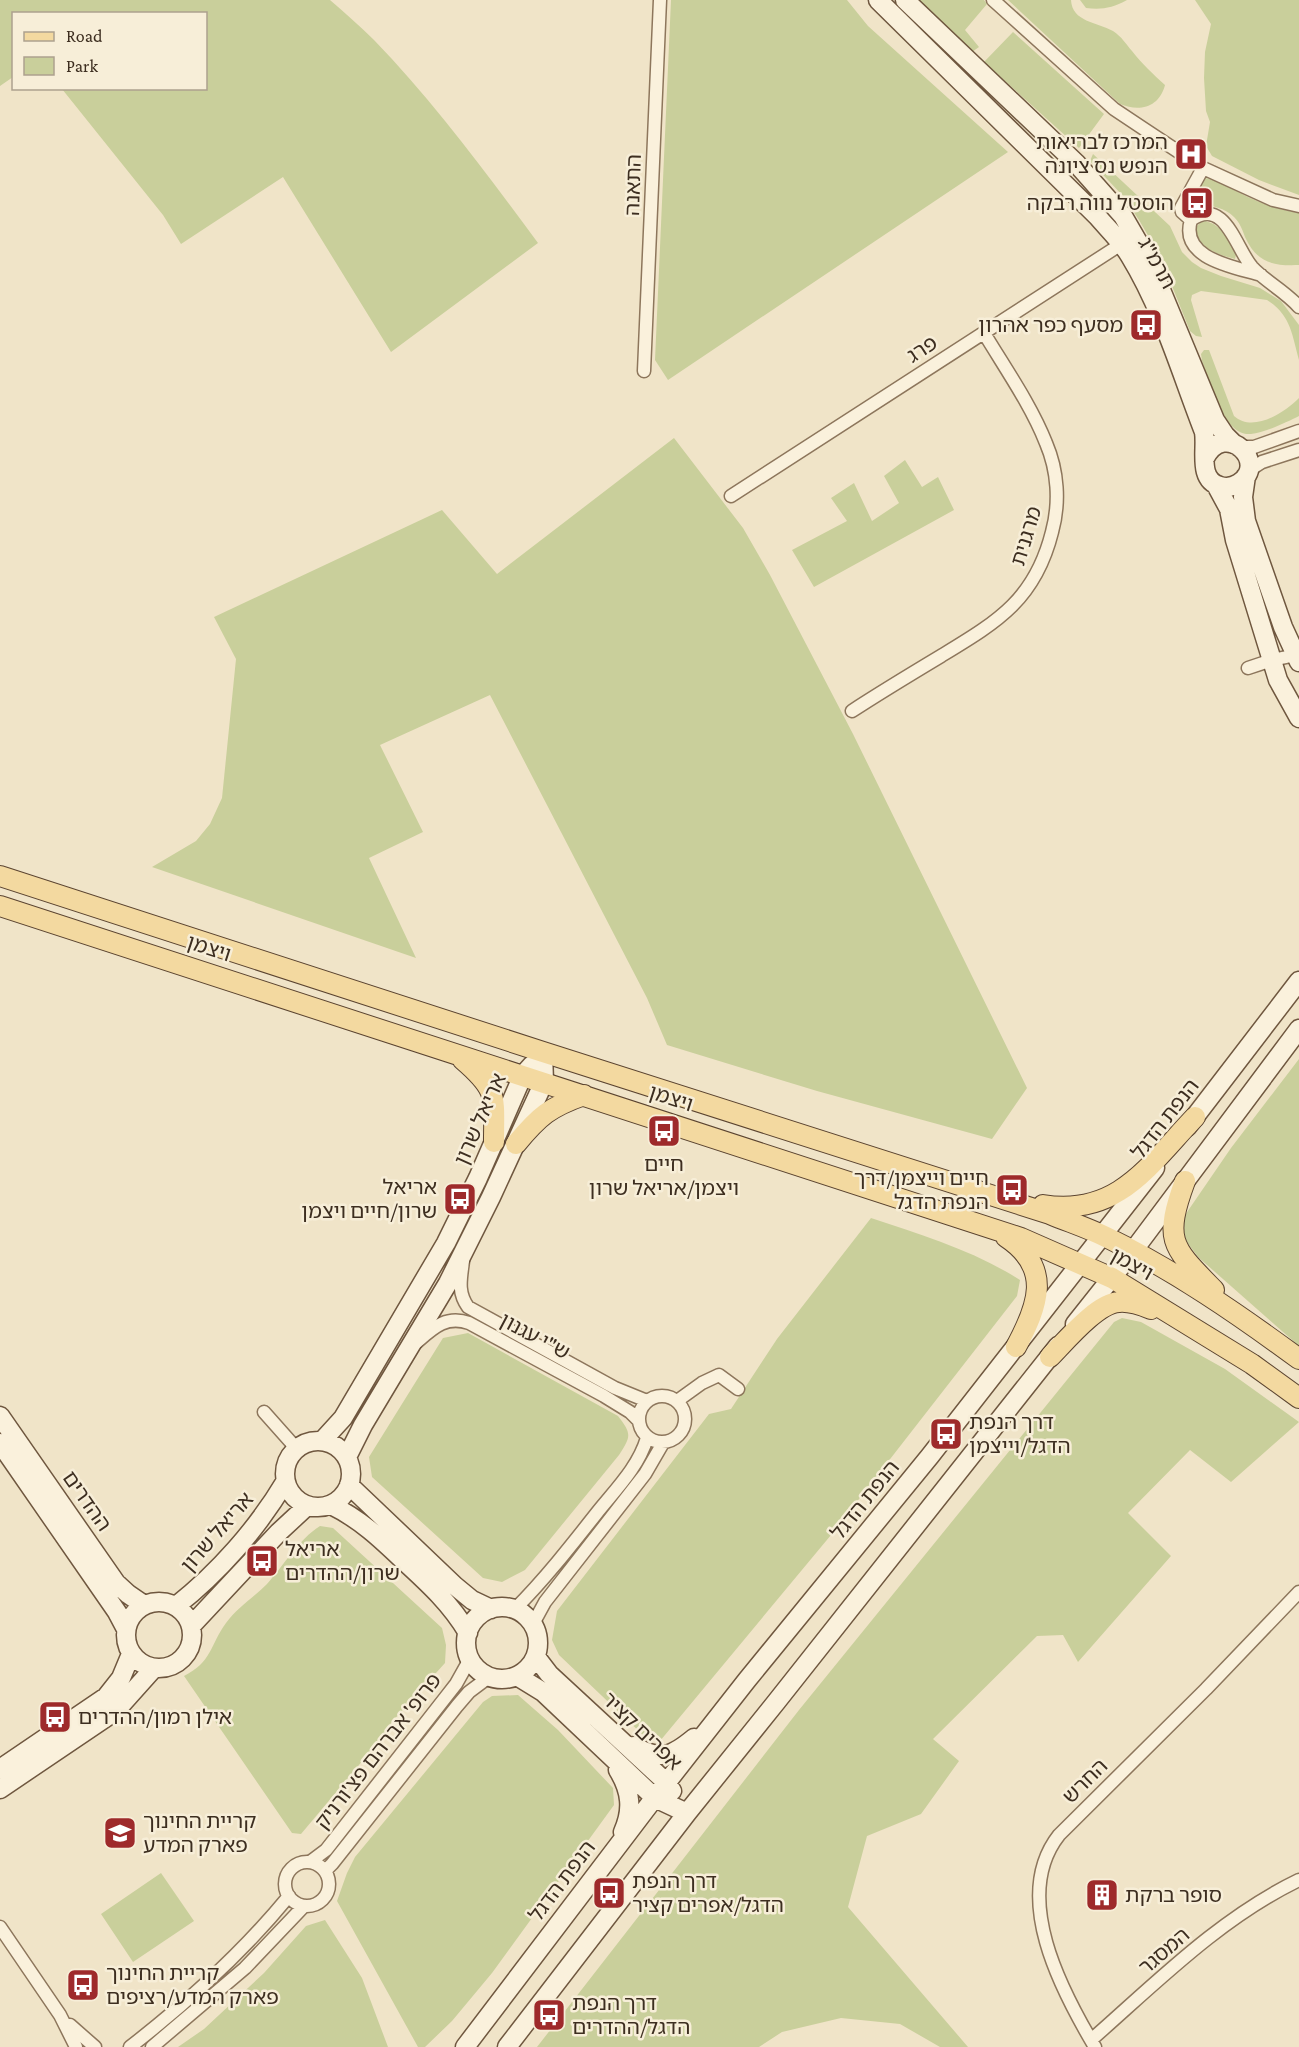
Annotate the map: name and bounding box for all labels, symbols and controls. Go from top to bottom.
legend [12,12,207,90]
text: Road [66,26,103,46]
text: Park [66,56,98,76]
place label: המרכז לבריאות הנפש נס ציונה [1036,130,1168,178]
hospital icon: המרכז לבריאות הנפש נס ציונה [1173,136,1209,172]
street label: התאנה [620,154,646,216]
bus stop icon: הוסטל נווה רבקה [1179,185,1215,221]
place label: הוסטל נווה רבקה [1027,191,1174,215]
street label: תרמ"ג [1133,233,1181,293]
bus stop icon: מסעף כפר אהרון [1128,307,1164,343]
place label: מסעף כפר אהרון [978,313,1123,337]
street label: פרג [902,330,942,368]
street label: מרגנית [1006,503,1046,568]
street label: ויצמן [184,930,234,966]
street label: אריאל שרון [449,1069,511,1169]
street label: הנפת הדגל [1126,1074,1204,1164]
street label: ויצמן [646,1080,696,1116]
bus stop icon: חיים ויצמן/אריאל שרון [646,1113,682,1149]
place label: חיים ויצמן/אריאל שרון [589,1152,739,1200]
place label: חיים וייצמן/דרך הנפת הדגל [854,1166,989,1214]
bus stop icon: חיים וייצמן/דרך הנפת הדגל [994,1172,1030,1208]
place label: אריאל שרון/חיים ויצמן [301,1175,437,1223]
bus stop icon: אריאל שרון/חיים ויצמן [442,1181,478,1217]
street label: ויצמן [1107,1243,1157,1285]
street label: ש"י עגנון [496,1308,574,1364]
place label: דרך הנפת הדגל/וייצמן [969,1410,1071,1458]
bus stop icon: דרך הנפת הדגל/וייצמן [928,1416,964,1452]
street label: הנפת הדגל [826,1455,904,1545]
street label: ההדרים [58,1466,116,1536]
street label: אריאל שרון [176,1487,258,1577]
place label: אריאל שרון/ההדרים [285,1537,400,1585]
bus stop icon: אריאל שרון/ההדרים [244,1543,280,1579]
street label: פרופ' אברהם פצ'ורניק [310,1668,446,1834]
street label: אפרים קציר [597,1687,687,1775]
bus stop icon: אילן רמון/ההדרים [37,1699,73,1735]
place label: אילן רמון/ההדרים [78,1705,232,1729]
street label: החרש [1058,1754,1112,1808]
place label: קריית החינוך פארק המדע [143,1809,256,1857]
school or university icon: קריית החינוך פארק המדע [102,1815,138,1851]
street label: הנפת הדגל [524,1836,600,1926]
place label: דרך הנפת הדגל/אפרים קציר [632,1869,784,1917]
bus stop icon: דרך הנפת הדגל/אפרים קציר [591,1875,627,1911]
building icon: סופר ברקת [1084,1877,1120,1913]
place label: סופר ברקת [1125,1883,1222,1907]
street label: המסגר [1134,1923,1194,1979]
place label: קריית החינוך פארק המדע/רציפים [106,1961,279,2009]
bus stop icon: קריית החינוך פארק המדע/רציפים [65,1967,101,2003]
place label: דרך הנפת הדגל/ההדרים [572,1991,690,2039]
bus stop icon: דרך הנפת הדגל/ההדרים [531,1997,567,2033]

